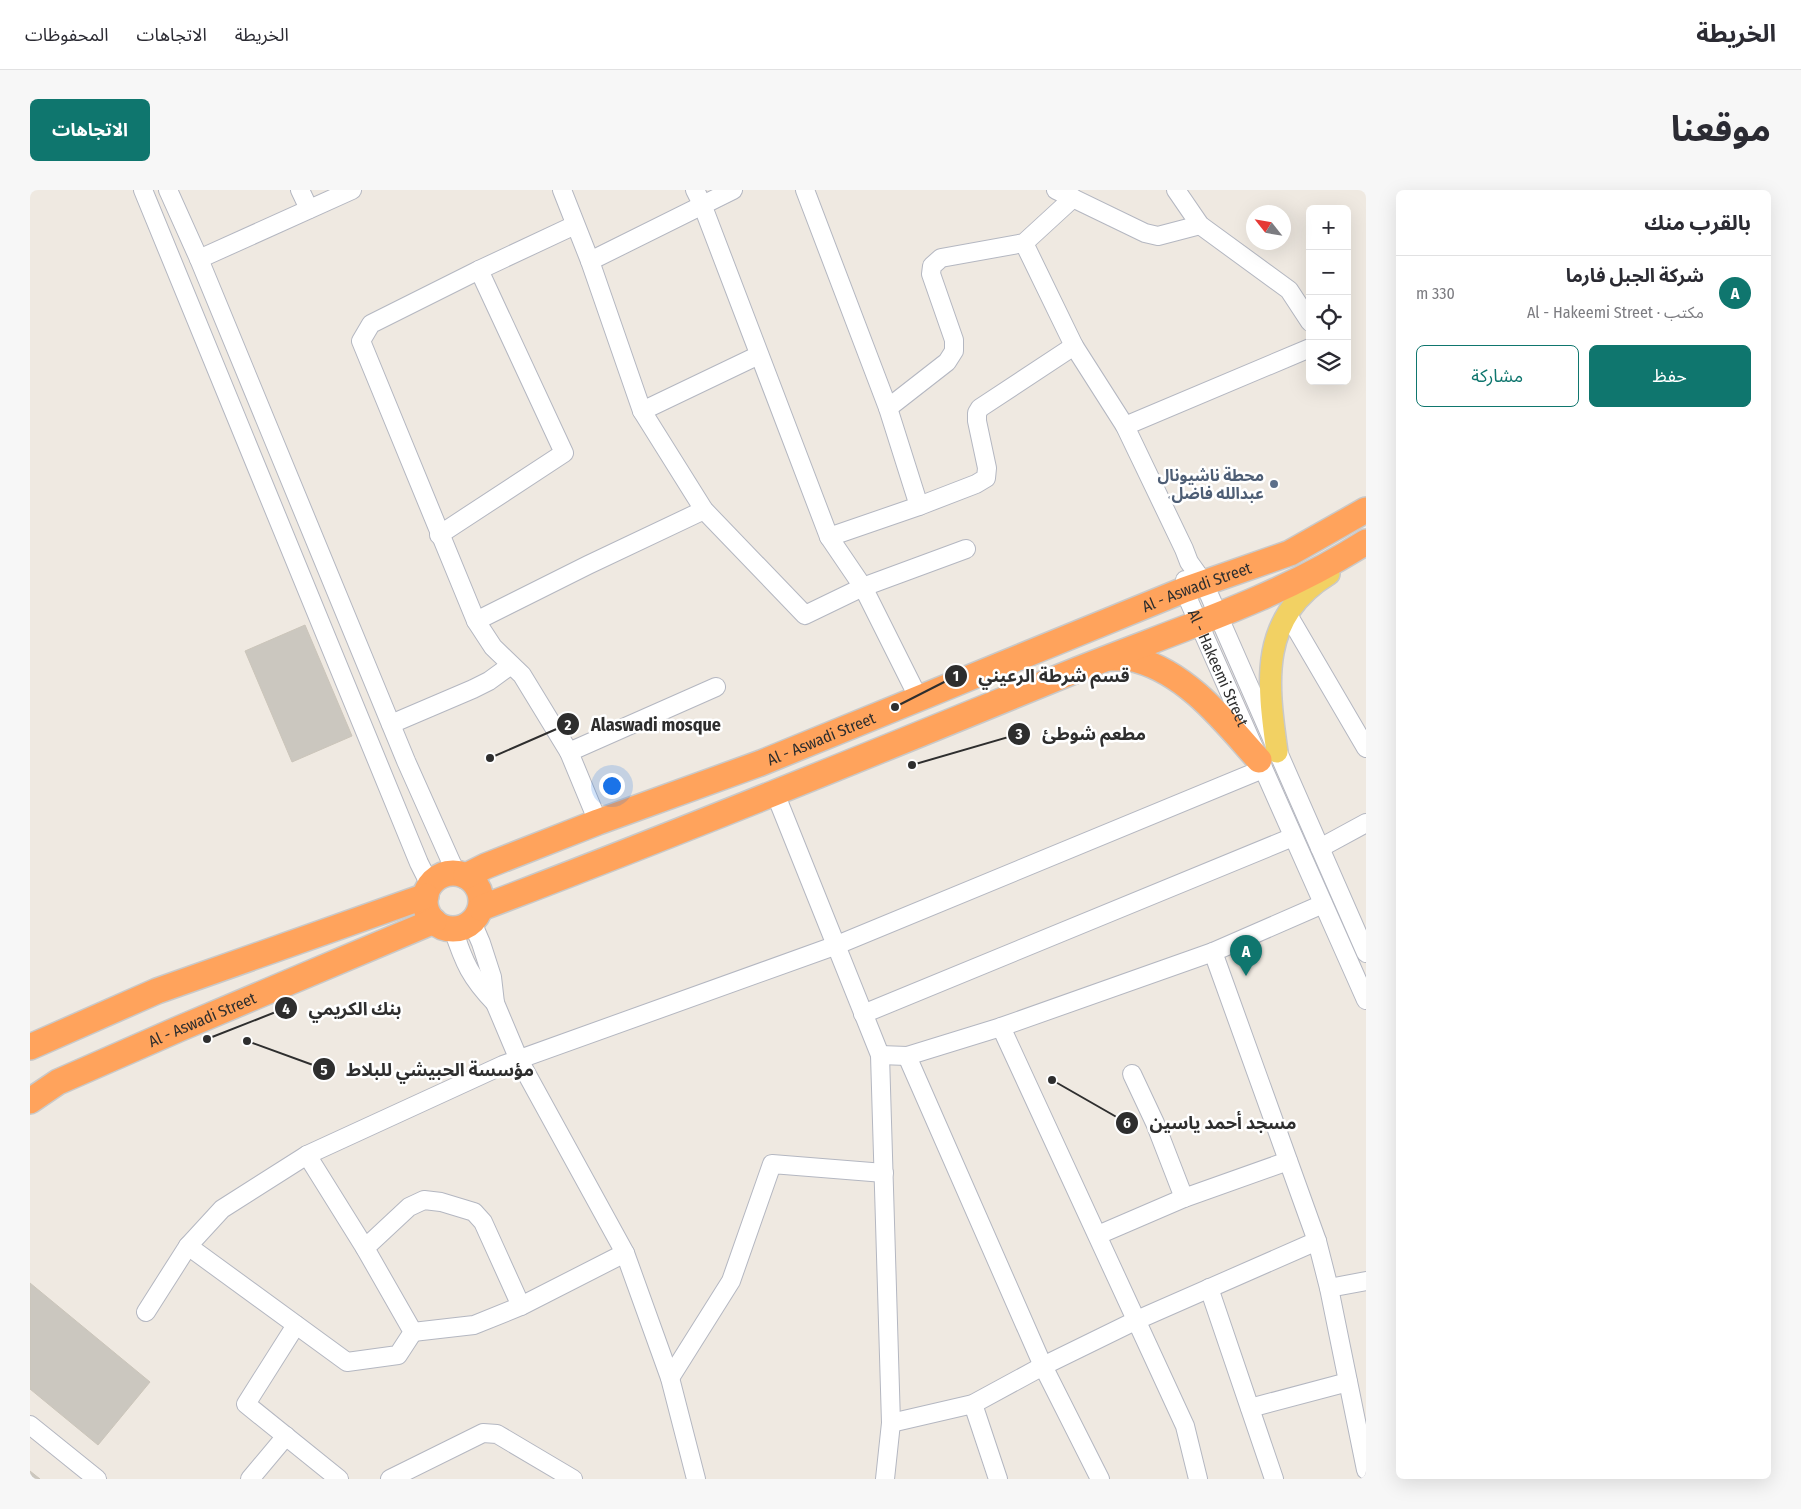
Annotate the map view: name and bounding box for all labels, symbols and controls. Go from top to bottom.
text: الخريطة [1696,20,1776,48]
text: المحفوظات [25,24,109,46]
text: الاتجاهات [137,24,207,46]
text: الخريطة [235,24,289,46]
button: الاتجاهات [30,99,150,161]
text: موقعنا [1671,108,1771,150]
north arrow [1246,205,1291,250]
map controls [1306,205,1351,385]
button: + [1306,205,1351,250]
text: بالقرب منك [1644,210,1751,236]
button: − [1306,250,1351,295]
text: شركة الجبل فارما [1566,264,1704,287]
text: 330 m [1416,284,1455,303]
text: A [1731,284,1739,303]
button: locate [1306,295,1351,340]
text: مكتب · Al - Hakeemi Street [1527,303,1704,322]
button: layers [1306,340,1351,385]
button: مشاركة [1416,345,1579,407]
button: حفظ [1589,345,1751,407]
place label: محطة ناشيونال .عبدالله فاضل [1158,466,1264,503]
marker: محطة ناشيونال .عبدالله فاضل [1268,478,1280,490]
street label: Al - Aswadi Street [1139,558,1254,616]
street label: Al - Hakeemi Street [1184,606,1253,730]
callout: قسم شرطة الرعيني [943,659,1139,692]
text: قسم شرطة الرعيني [978,665,1130,690]
text: 1 [953,667,959,685]
callout: Alaswadi mosque [556,708,731,741]
street label: Al - Aswadi Street [764,708,879,769]
text: Alaswadi mosque [590,714,721,736]
text: 2 [564,716,572,734]
callout: مطعم شوطئ [1007,717,1156,750]
text: مطعم شوطئ [1042,723,1146,747]
text: 3 [1014,725,1023,743]
your location [599,773,625,799]
pin: A [1230,935,1262,976]
street label: Al - Aswadi Street [145,988,259,1051]
callout: بنك الكريمي [273,992,411,1025]
text: بنك الكريمي [309,998,401,1023]
text: 4 [282,1000,290,1018]
callout: مؤسسة الحبيشي للبلاط [312,1053,544,1086]
text: مؤسسة الحبيشي للبلاط [346,1059,534,1084]
text: 5 [320,1061,328,1079]
callout: مسجد أحمد ياسين [1115,1106,1307,1139]
text: مسجد أحمد ياسين [1149,1110,1297,1134]
text: 6 [1123,1114,1131,1132]

